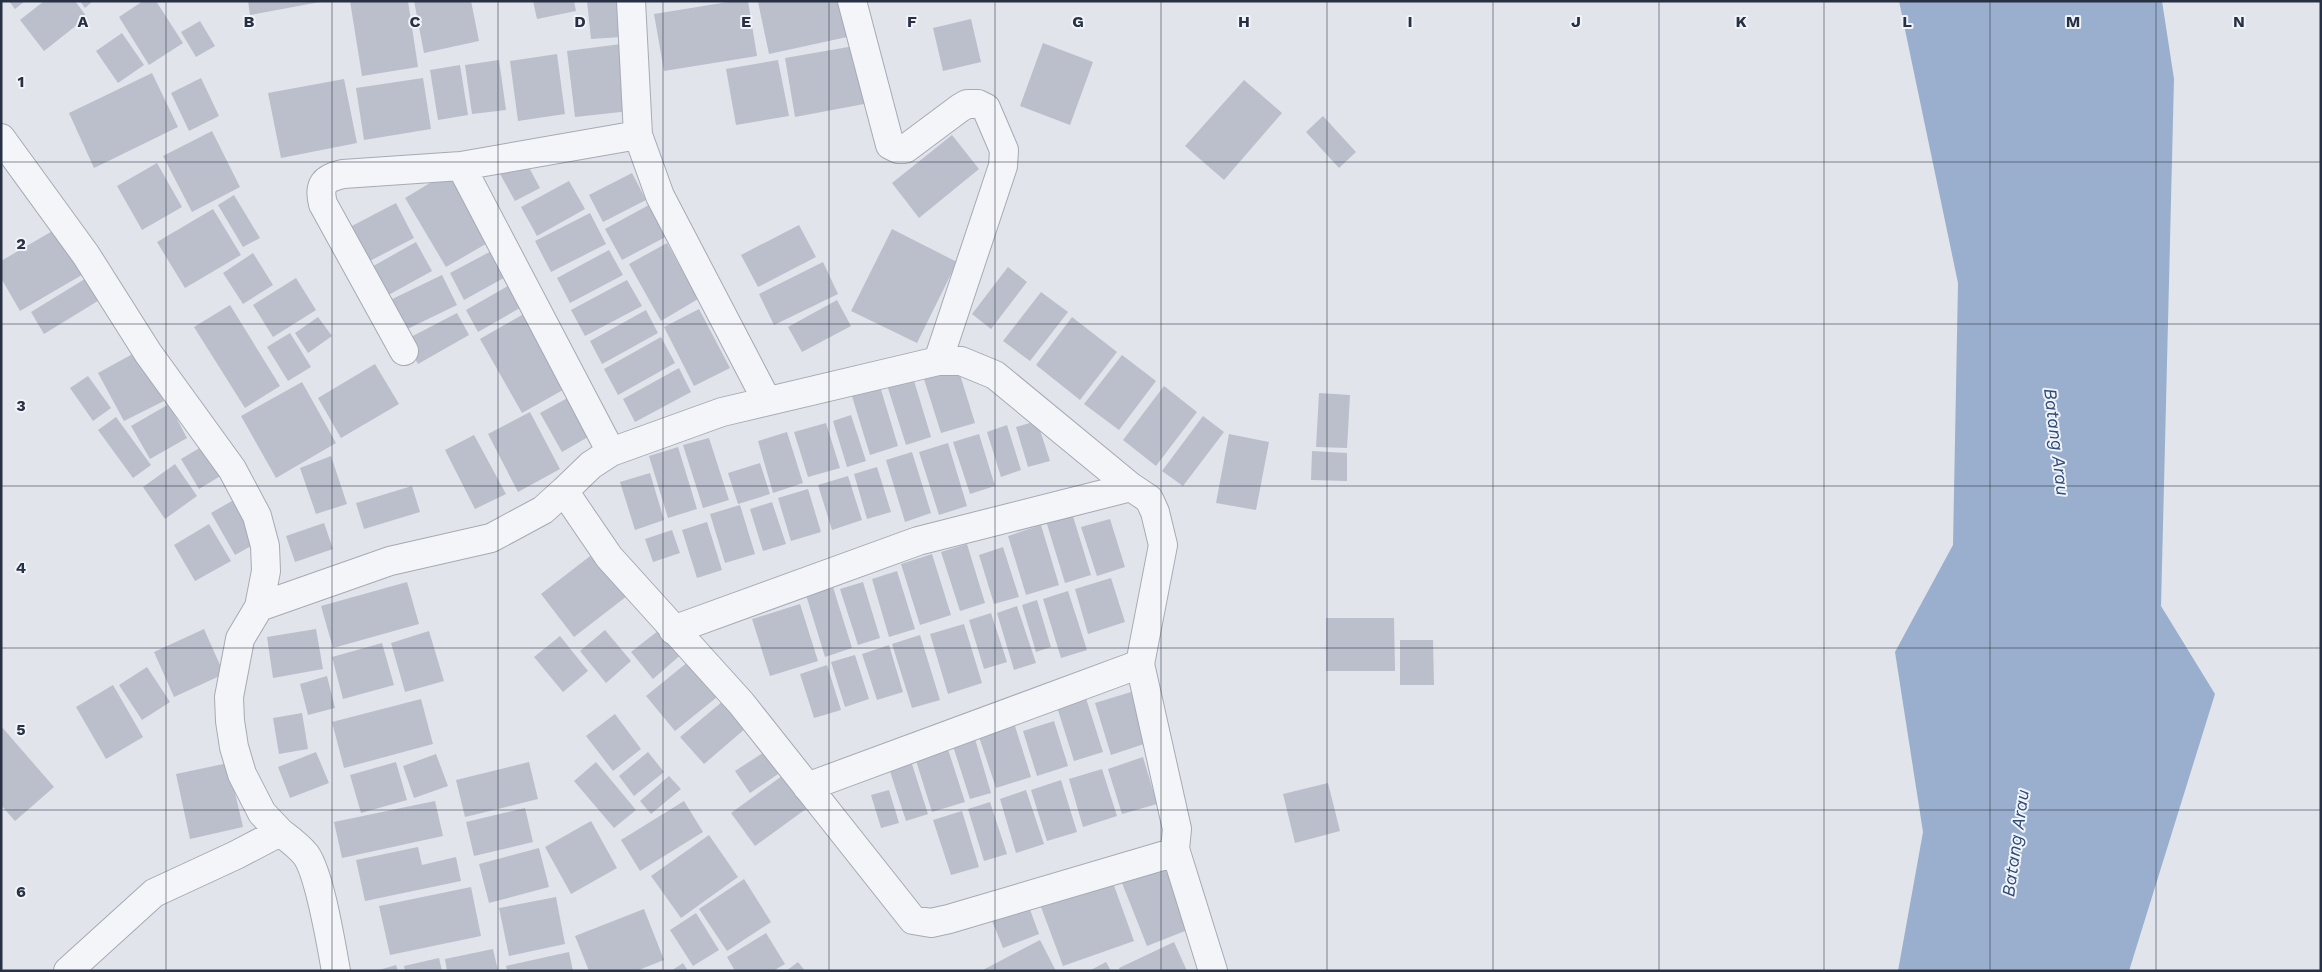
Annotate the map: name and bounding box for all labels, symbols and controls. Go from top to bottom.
text: A [78,12,89,31]
text: B [244,12,255,31]
text: C [410,12,421,31]
text: D [574,12,586,31]
text: E [741,12,751,31]
text: F [907,12,917,31]
text: G [1072,12,1084,31]
text: H [1238,12,1250,31]
text: I [1407,12,1413,31]
text: J [1571,12,1581,31]
text: K [1735,12,1747,31]
text: L [1902,12,1912,31]
text: M [2066,12,2080,31]
text: N [2233,12,2245,31]
text: 1 [18,72,24,91]
text: 2 [16,234,26,253]
water label: Batang Arau [2040,387,2074,497]
text: 3 [16,396,26,415]
text: 4 [16,558,26,577]
text: 5 [16,720,26,739]
water label: Batang Arau [1997,788,2033,898]
text: 6 [16,882,26,901]

